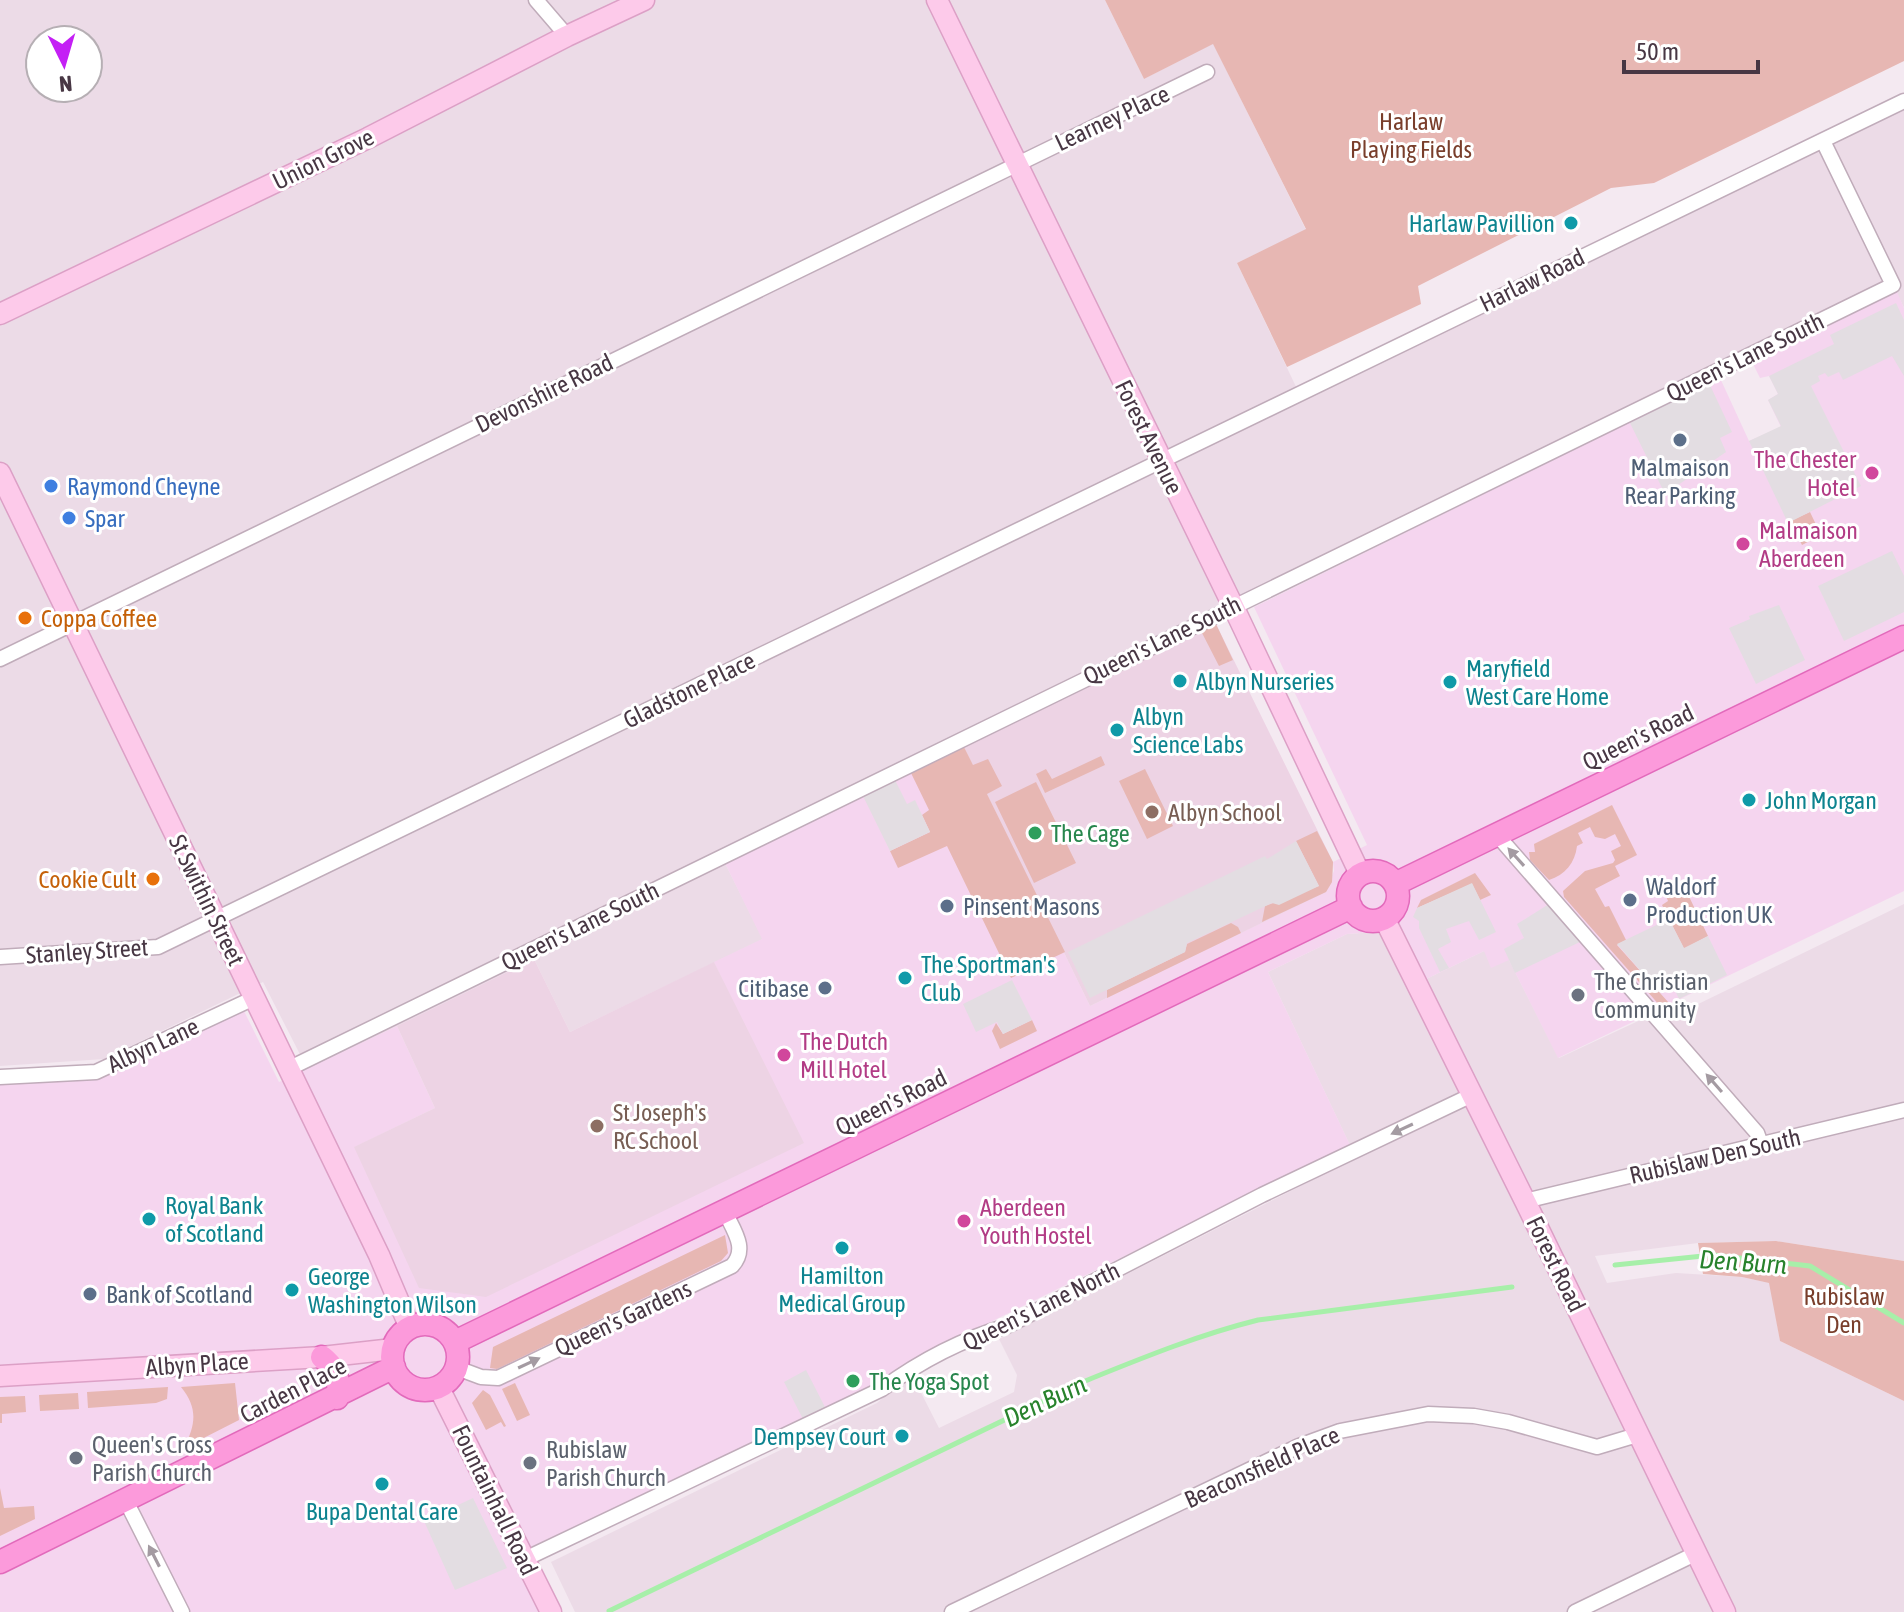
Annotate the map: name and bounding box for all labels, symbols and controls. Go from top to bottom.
north arrow [24,24,104,104]
scale bar [1624,24,1758,74]
text: 50 m [1636,38,1679,65]
text: N [58,70,73,97]
street label: Learney Place [1051,80,1173,156]
park label: Harlaw Playing Fields [1350,108,1472,163]
street label: Union Grove [268,123,378,195]
place label: Harlaw Pavillion [1409,210,1555,237]
marker: Harlaw Pavillion [1562,214,1580,232]
street label: Harlaw Road [1475,243,1589,317]
street label: Queen's Lane South [1662,307,1828,407]
street label: Devonshire Road [471,348,617,438]
street label: Forest Avenue [1110,376,1188,498]
marker: Malmaison Rear Parking [1671,431,1689,449]
place label: The Chester Hotel [1754,446,1857,501]
place label: Malmaison Rear Parking [1624,454,1736,509]
marker: The Chester Hotel [1863,464,1881,482]
place label: Raymond Cheyne [67,473,220,500]
marker: Raymond Cheyne [42,477,60,495]
place label: Spar [85,505,126,532]
marker: Spar [60,509,78,527]
place label: Malmaison Aberdeen [1759,517,1858,572]
marker: Malmaison Aberdeen [1734,535,1752,553]
street label: Queen's Lane South [1079,590,1245,690]
place label: Coppa Coffee [41,605,157,632]
marker: Coppa Coffee [16,609,34,627]
street label: Gladstone Place [619,647,759,733]
place label: Maryfield West Care Home [1466,655,1609,710]
place label: Albyn Nurseries [1196,668,1334,695]
marker: Albyn Nurseries [1171,672,1189,690]
marker: Maryfield West Care Home [1441,673,1459,691]
street label: Queen's Road [1578,699,1698,775]
place label: Albyn Science Labs [1133,703,1243,758]
marker: Albyn Science Labs [1108,721,1126,739]
place label: John Morgan [1765,787,1877,814]
marker: John Morgan [1740,791,1758,809]
place label: Albyn School [1168,799,1282,826]
marker: Albyn School [1143,803,1161,821]
place label: The Cage [1051,820,1130,847]
marker: The Cage [1026,824,1044,842]
street label: St Swithin Street [164,830,250,970]
one-way arrow [1508,848,1526,867]
place label: Cookie Cult [38,866,137,893]
marker: Cookie Cult [144,870,162,888]
place label: Waldorf Production UK [1646,873,1773,928]
street label: Queen's Lane South [497,876,663,976]
marker: Waldorf Production UK [1621,891,1639,909]
place label: Pinsent Masons [963,893,1100,920]
marker: Pinsent Masons [938,897,956,915]
street label: Stanley Street [25,933,149,969]
place label: The Sportman's Club [921,951,1055,1006]
place label: The Christian Community [1594,968,1709,1023]
marker: The Sportman's Club [896,969,914,987]
place label: Citibase [738,975,809,1002]
marker: Citibase [816,979,834,997]
marker: The Christian Community [1569,986,1587,1004]
street label: Albyn Lane [103,1012,203,1078]
place label: The Dutch Mill Hotel [800,1028,888,1083]
marker: The Dutch Mill Hotel [775,1046,793,1064]
street label: Queen's Road [831,1064,951,1140]
one-way arrow [1706,1073,1723,1093]
place label: St Joseph's RC School [613,1099,707,1154]
marker: St Joseph's RC School [588,1117,606,1135]
one-way arrow [1390,1122,1414,1136]
street label: Rubislaw Den South [1627,1123,1803,1189]
place label: Royal Bank of Scotland [165,1192,264,1247]
place label: Aberdeen Youth Hostel [980,1194,1092,1249]
marker: Royal Bank of Scotland [140,1210,158,1228]
marker: Aberdeen Youth Hostel [955,1212,973,1230]
street label: Forest Road [1521,1212,1591,1316]
marker: Hamilton Medical Group [833,1239,851,1257]
water label: Den Burn [1698,1244,1788,1280]
street label: Queen's Lane North [958,1256,1124,1356]
place label: Hamilton Medical Group [778,1262,906,1317]
place label: George Washington Wilson [308,1263,477,1318]
street label: Queen's Gardens [550,1275,696,1361]
place label: Bank of Scotland [106,1281,253,1308]
marker: George Washington Wilson [283,1281,301,1299]
park label: Rubislaw Den [1804,1283,1884,1338]
marker: Bank of Scotland [81,1285,99,1303]
street label: Albyn Place [145,1347,249,1381]
street label: Carden Place [236,1352,350,1428]
one-way arrow [518,1356,541,1370]
place label: The Yoga Spot [869,1368,989,1395]
water label: Den Burn [999,1369,1091,1433]
marker: The Yoga Spot [844,1372,862,1390]
street label: Fountainhall Road [447,1421,543,1579]
street label: Beaconsfield Place [1180,1421,1344,1513]
place label: Dempsey Court [753,1423,886,1450]
marker: Dempsey Court [893,1427,911,1445]
place label: Queen's Cross Parish Church [92,1431,212,1486]
place label: Rubislaw Parish Church [546,1436,666,1491]
marker: Queen's Cross Parish Church [67,1449,85,1467]
marker: Rubislaw Parish Church [521,1454,539,1472]
marker: Bupa Dental Care [373,1475,391,1493]
place label: Bupa Dental Care [306,1498,458,1525]
one-way arrow [147,1545,161,1568]

